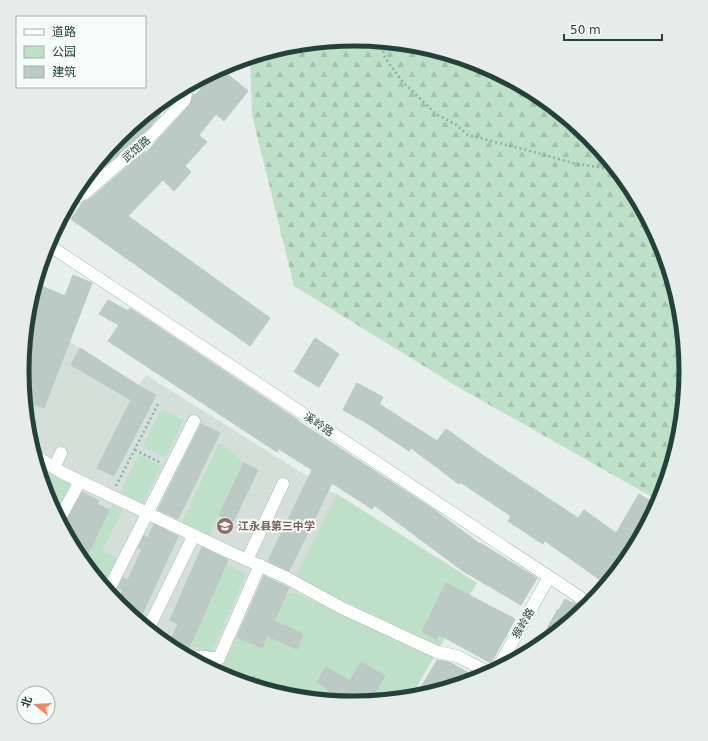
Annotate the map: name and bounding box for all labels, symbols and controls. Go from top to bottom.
legend [16,16,146,88]
scale bar [564,16,662,42]
text: 50 m [570,23,601,37]
text: 道路 [52,25,76,39]
text: 公园 [52,45,76,59]
text: 建筑 [52,65,76,79]
street label: 武馆路 [120,134,153,165]
street label: 溪岭路 [301,410,336,439]
school or university icon: 江永县第三中学 [215,516,235,536]
place label: 江永县第三中学 [238,520,315,533]
street label: 猴岭路 [510,606,537,641]
north arrow [16,685,56,725]
text: 北 [19,695,35,709]

